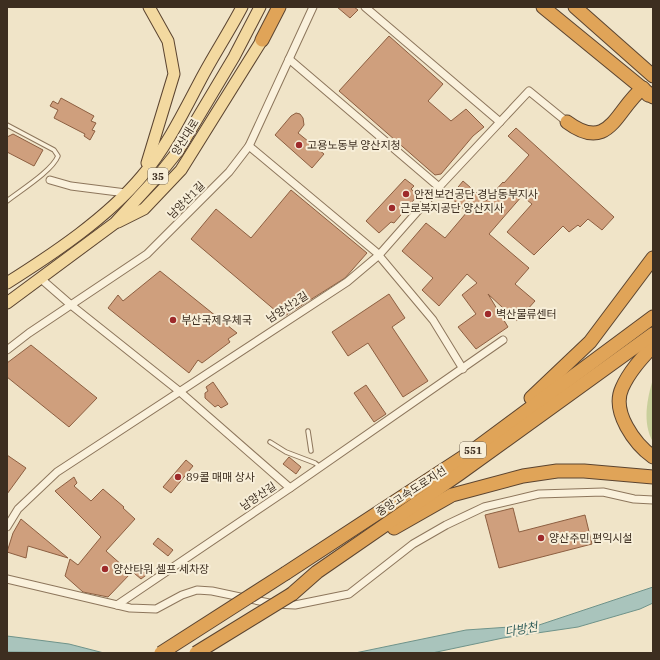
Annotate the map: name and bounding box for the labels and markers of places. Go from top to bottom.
place label: 고용노동부 양산지청 [307,138,401,152]
marker: 고용노동부 양산지청 [294,140,304,150]
place label: 안전보건공단 경남동부지사 [414,187,538,201]
marker: 안전보건공단 경남동부지사 [401,189,411,199]
place label: 근로복지공단 양산지사 [400,201,504,215]
marker: 근로복지공단 양산지사 [387,203,397,213]
place label: 벽산물류센터 [496,307,557,321]
marker: 벽산물류센터 [483,309,493,319]
place label: 부산국제우체국 [181,313,252,327]
marker: 부산국제우체국 [168,315,178,325]
place label: 89콜 매매 상사 [186,470,255,484]
marker: 89콜 매매 상사 [173,472,183,482]
place label: 양산주민 편익시설 [549,531,633,545]
marker: 양산주민 편익시설 [536,533,546,543]
place label: 양산타워 셀프 세차장 [113,562,209,576]
marker: 양산타워 셀프 세차장 [100,564,110,574]

